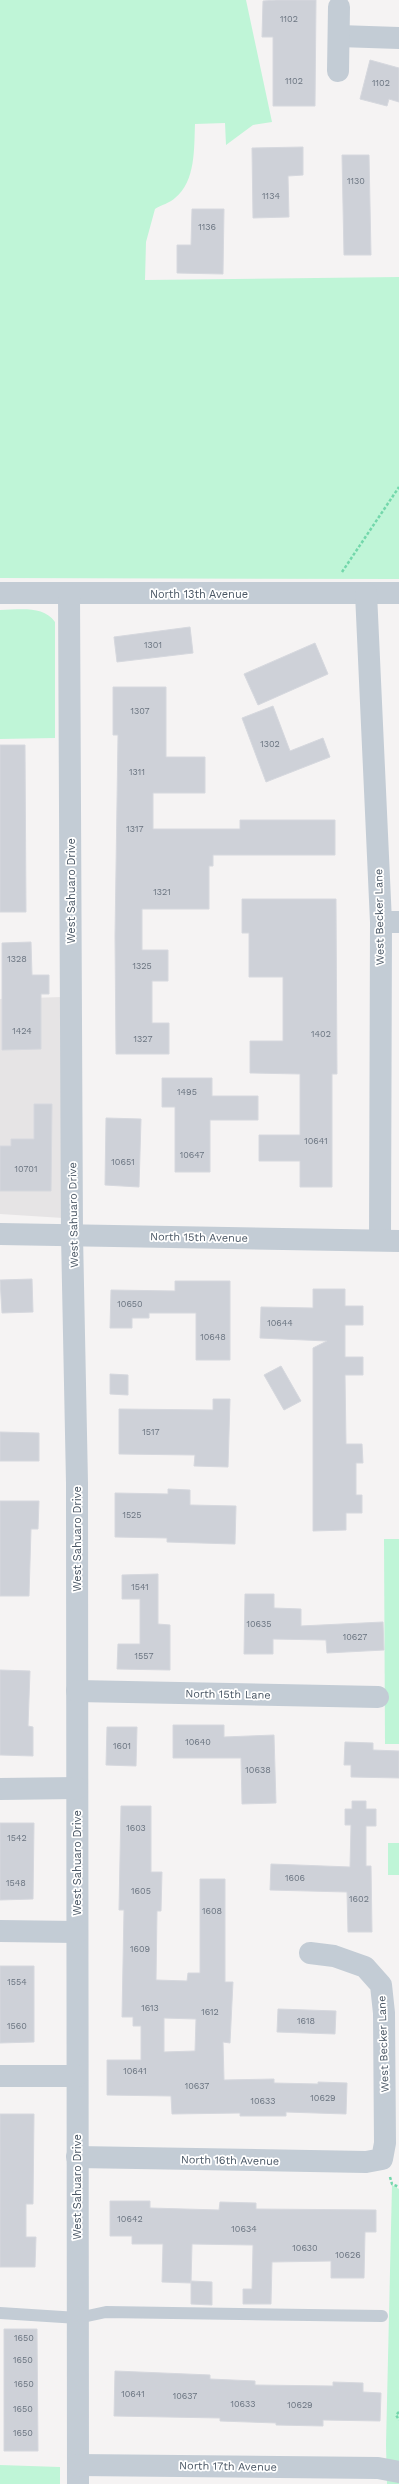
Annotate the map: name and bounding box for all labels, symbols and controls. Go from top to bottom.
house number: 1102 [280,14,298,24]
house number: 1102 [285,76,303,86]
house number: 1102 [372,78,390,88]
house number: 1130 [347,176,365,186]
house number: 1134 [262,191,280,201]
house number: 1136 [198,222,216,232]
street label: North 13th Avenue [150,588,248,601]
house number: 1301 [144,640,162,650]
house number: 1307 [130,706,150,716]
house number: 1302 [260,739,280,749]
house number: 1311 [129,767,145,777]
house number: 1317 [126,824,144,834]
street label: West Sahuaro Drive [65,838,78,944]
street label: West Becker Lane [372,869,387,965]
house number: 1321 [153,887,171,897]
house number: 1328 [7,954,27,964]
house number: 1325 [132,961,152,971]
house number: 1424 [12,1026,32,1036]
house number: 1402 [311,1029,331,1039]
house number: 1327 [134,1034,152,1044]
house number: 1495 [177,1087,197,1097]
house number: 10641 [304,1136,328,1146]
house number: 10647 [180,1150,204,1160]
house number: 10651 [111,1157,135,1167]
street label: West Sahuaro Drive [66,1162,81,1268]
house number: 10701 [15,1164,37,1174]
street label: North 15th Avenue [150,1230,248,1245]
house number: 10650 [117,1299,143,1309]
house number: 10644 [267,1318,293,1328]
house number: 10648 [200,1332,226,1342]
house number: 1517 [142,1427,160,1437]
street label: West Sahuaro Drive [71,1486,84,1592]
house number: 1525 [122,1510,142,1520]
house number: 1541 [131,1582,149,1592]
house number: 10635 [246,1619,272,1629]
house number: 10627 [343,1632,367,1642]
house number: 1557 [134,1651,154,1661]
street label: North 15th Lane [185,1687,271,1702]
house number: 10640 [185,1737,211,1747]
house number: 1601 [113,1741,131,1751]
house number: 10638 [245,1765,271,1775]
street label: West Sahuaro Drive [71,1810,84,1916]
house number: 1603 [126,1823,146,1833]
house number: 1542 [7,1833,27,1843]
house number: 1606 [285,1873,305,1883]
house number: 1548 [6,1878,26,1888]
house number: 1605 [131,1886,151,1896]
house number: 1602 [349,1894,369,1904]
house number: 1608 [202,1906,222,1916]
house number: 1609 [130,1944,150,1954]
house number: 1554 [7,1977,27,1987]
street label: West Becker Lane [375,1995,392,2093]
house number: 1613 [141,2003,159,2013]
house number: 1612 [201,2007,219,2017]
house number: 1618 [297,2016,315,2026]
house number: 1560 [7,2021,27,2031]
house number: 10641 [123,2066,147,2076]
house number: 10637 [185,2081,209,2091]
house number: 10629 [310,2093,336,2103]
house number: 10633 [250,2096,276,2106]
street label: West Sahuaro Drive [71,2134,84,2240]
street label: North 16th Avenue [181,2153,279,2168]
house number: 10642 [117,2214,143,2224]
house number: 10634 [231,2224,257,2234]
house number: 10630 [292,2243,318,2253]
house number: 10626 [335,2250,361,2260]
house number: 1650 [14,2333,34,2343]
house number: 1650 [13,2355,33,2365]
house number: 1650 [14,2379,34,2389]
house number: 10641 [121,2389,145,2399]
house number: 10637 [173,2391,197,2401]
house number: 10633 [230,2399,256,2409]
house number: 10629 [287,2400,313,2410]
house number: 1650 [13,2404,33,2414]
house number: 1650 [13,2428,33,2438]
street label: North 17th Avenue [179,2459,277,2474]

